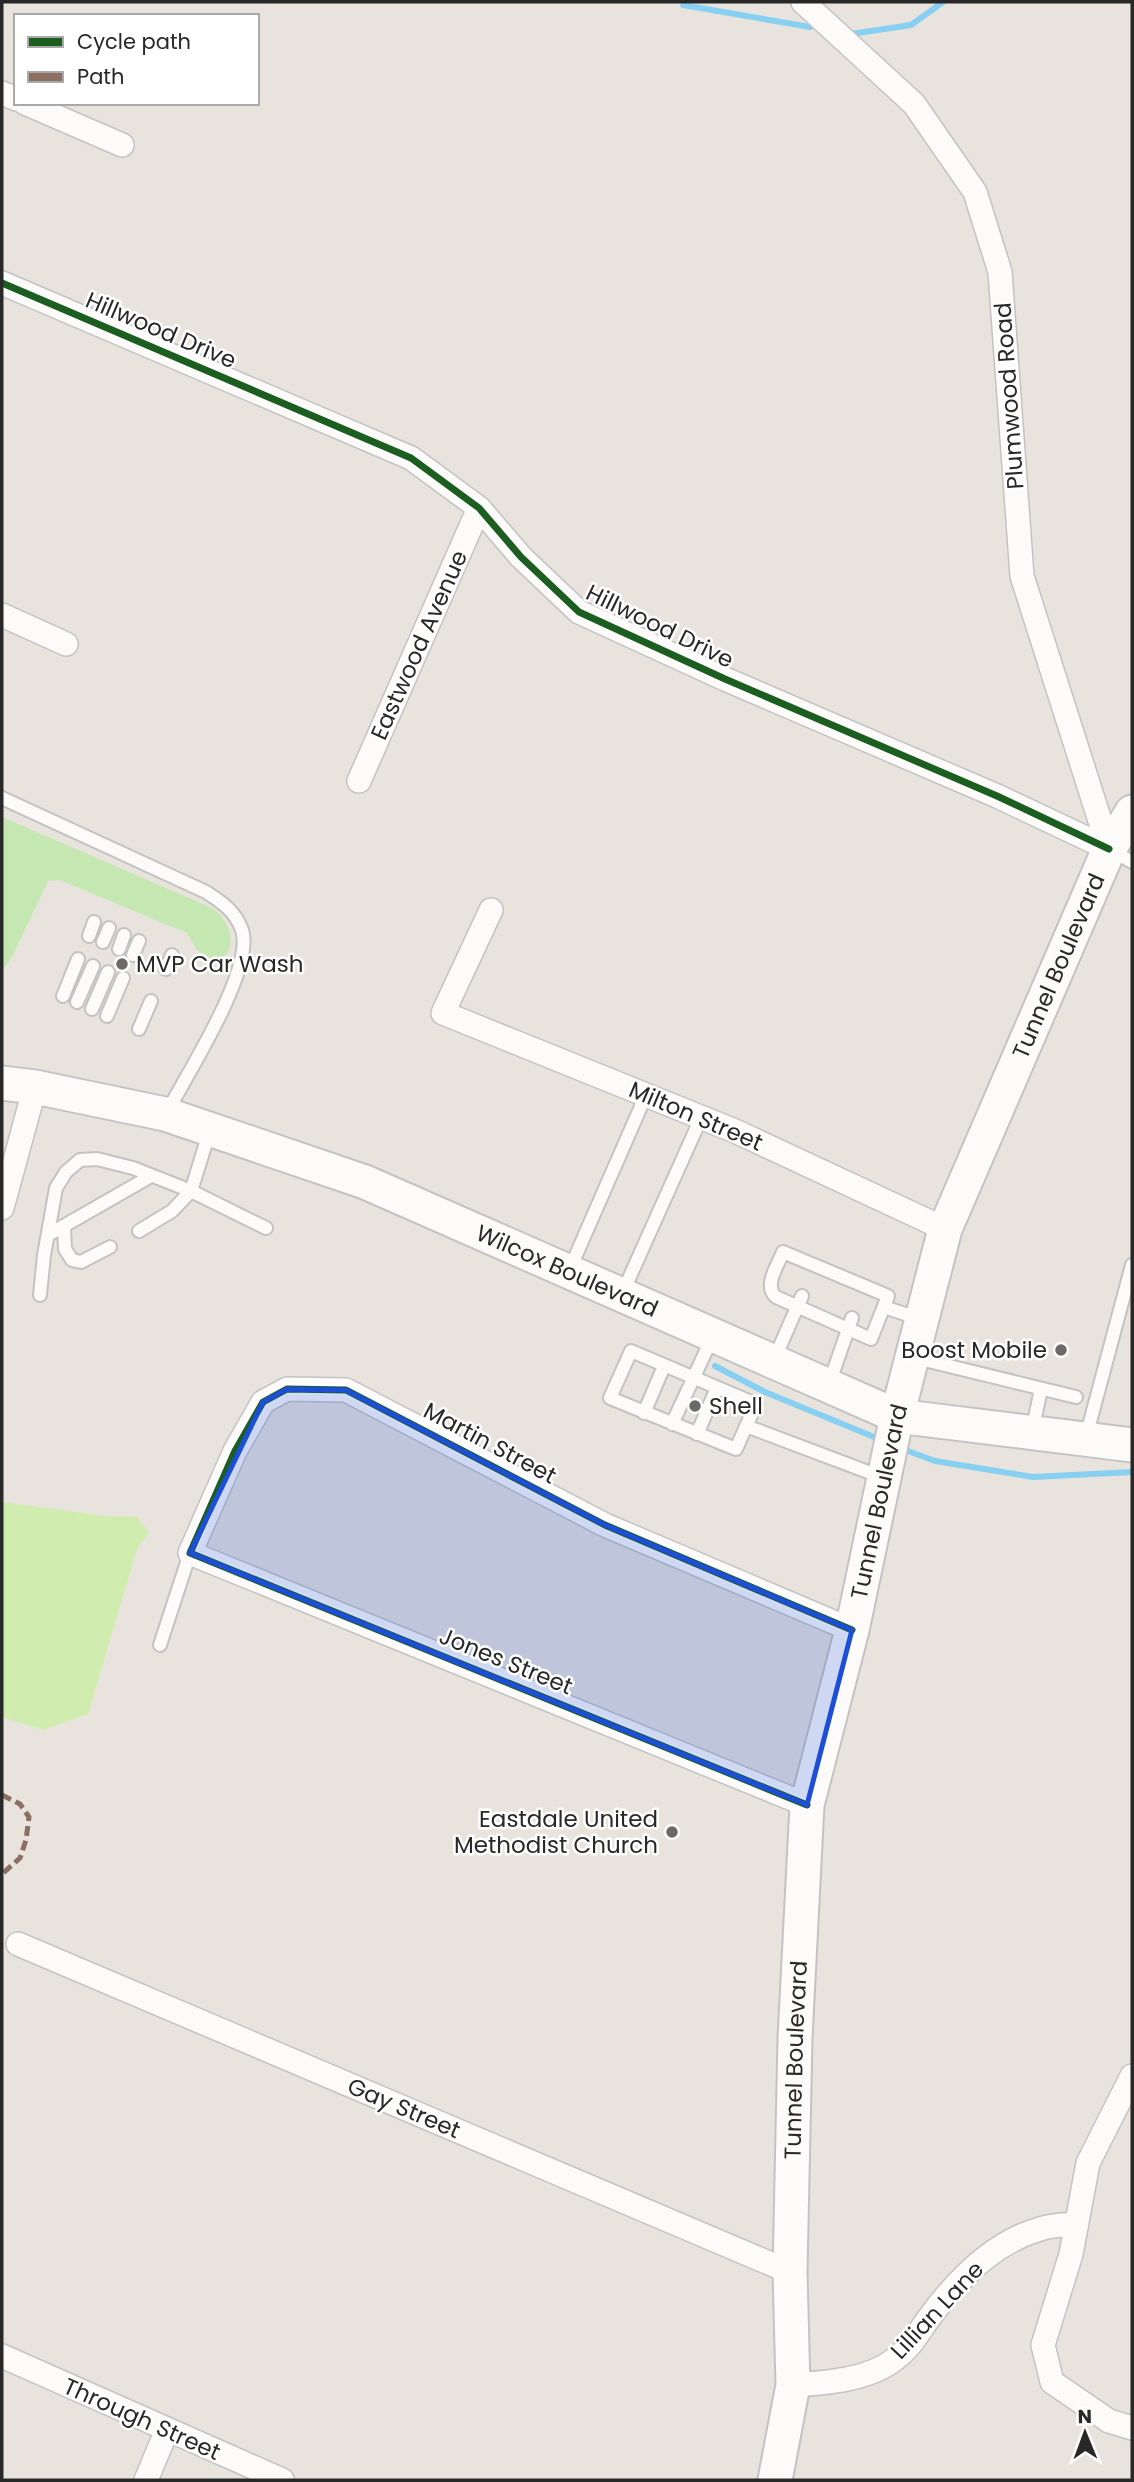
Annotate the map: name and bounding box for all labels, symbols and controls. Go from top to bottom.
legend [14,14,259,105]
text: Cycle path [77,27,191,56]
text: Path [77,62,124,91]
street label: Hillwood Drive [81,284,241,376]
street label: Plumwood Road [987,302,1031,490]
street label: Eastwood Avenue [363,545,475,745]
street label: Hillwood Drive [581,576,739,676]
street label: Tunnel Boulevard [1004,868,1113,1064]
place label: MVP Car Wash [136,948,304,980]
marker: MVP Car Wash [114,956,130,972]
street label: Milton Street [624,1073,768,1159]
street label: Wilcox Boulevard [471,1217,663,1325]
place label: Boost Mobile [901,1334,1047,1366]
marker: Boost Mobile [1053,1342,1069,1358]
place label: Shell [709,1390,763,1422]
street label: Martin Street [418,1395,562,1491]
marker: Shell [687,1398,703,1414]
street label: Tunnel Boulevard [843,1400,915,1602]
street label: Jones Street [434,1620,578,1702]
place label: Eastdale United Methodist Church [454,1803,658,1861]
marker: Eastdale United Methodist Church [664,1824,680,1840]
street label: Tunnel Boulevard [776,1960,815,2160]
street label: Gay Street [343,2070,465,2146]
street label: Lillian Lane [883,2254,991,2366]
street label: Through Street [58,2370,226,2468]
north arrow [1050,2398,1120,2468]
text: N [1077,2403,1092,2430]

